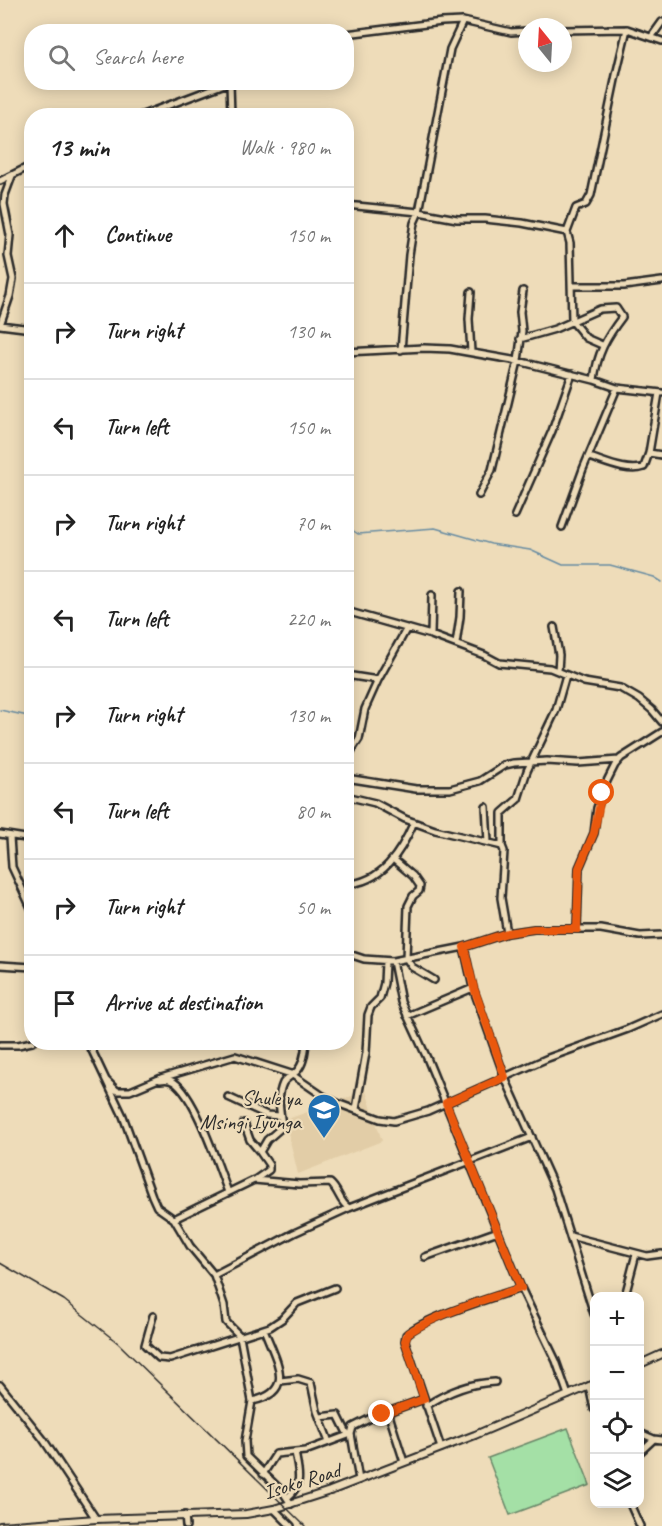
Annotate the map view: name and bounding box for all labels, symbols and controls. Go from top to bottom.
north arrow [518,18,572,72]
search box [24,24,354,90]
icon: search [45,41,78,74]
text: Search here [93,43,183,71]
text: 13 min [48,131,110,164]
text: Walk · 980 m [240,135,330,160]
icon: ahead [48,219,81,252]
text: Continue [105,221,171,249]
text: 150 m [287,223,330,248]
icon: right [48,315,81,348]
text: Turn right [105,317,182,345]
text: 130 m [287,319,330,344]
icon: left [48,411,81,444]
text: Turn left [105,413,169,441]
text: 150 m [287,415,330,440]
icon: right [48,507,81,540]
text: Turn right [105,509,182,537]
text: 70 m [296,511,330,536]
icon: left [48,603,81,636]
text: Turn left [105,605,169,633]
text: 220 m [287,607,330,632]
icon: right [48,699,81,732]
text: Turn right [105,701,182,729]
text: 130 m [287,703,330,728]
route start [588,779,614,805]
icon: left [48,795,81,828]
text: Turn left [105,797,169,825]
text: 80 m [296,799,330,824]
icon: right [48,891,81,924]
text: Turn right [105,893,182,921]
text: 50 m [296,895,330,920]
icon: arrive [48,987,81,1020]
text: Arrive at destination [105,989,262,1017]
place label: Shule ya Msingi Iyunga [200,1085,303,1135]
school or university icon: Shule ya Msingi Iyunga [306,1092,342,1139]
map controls [590,1292,644,1508]
button: + [590,1292,644,1346]
button: − [590,1346,644,1400]
route end [368,1400,394,1426]
button: locate [590,1400,644,1454]
button: layers [590,1454,644,1508]
street label: Isoko Road [260,1456,346,1505]

